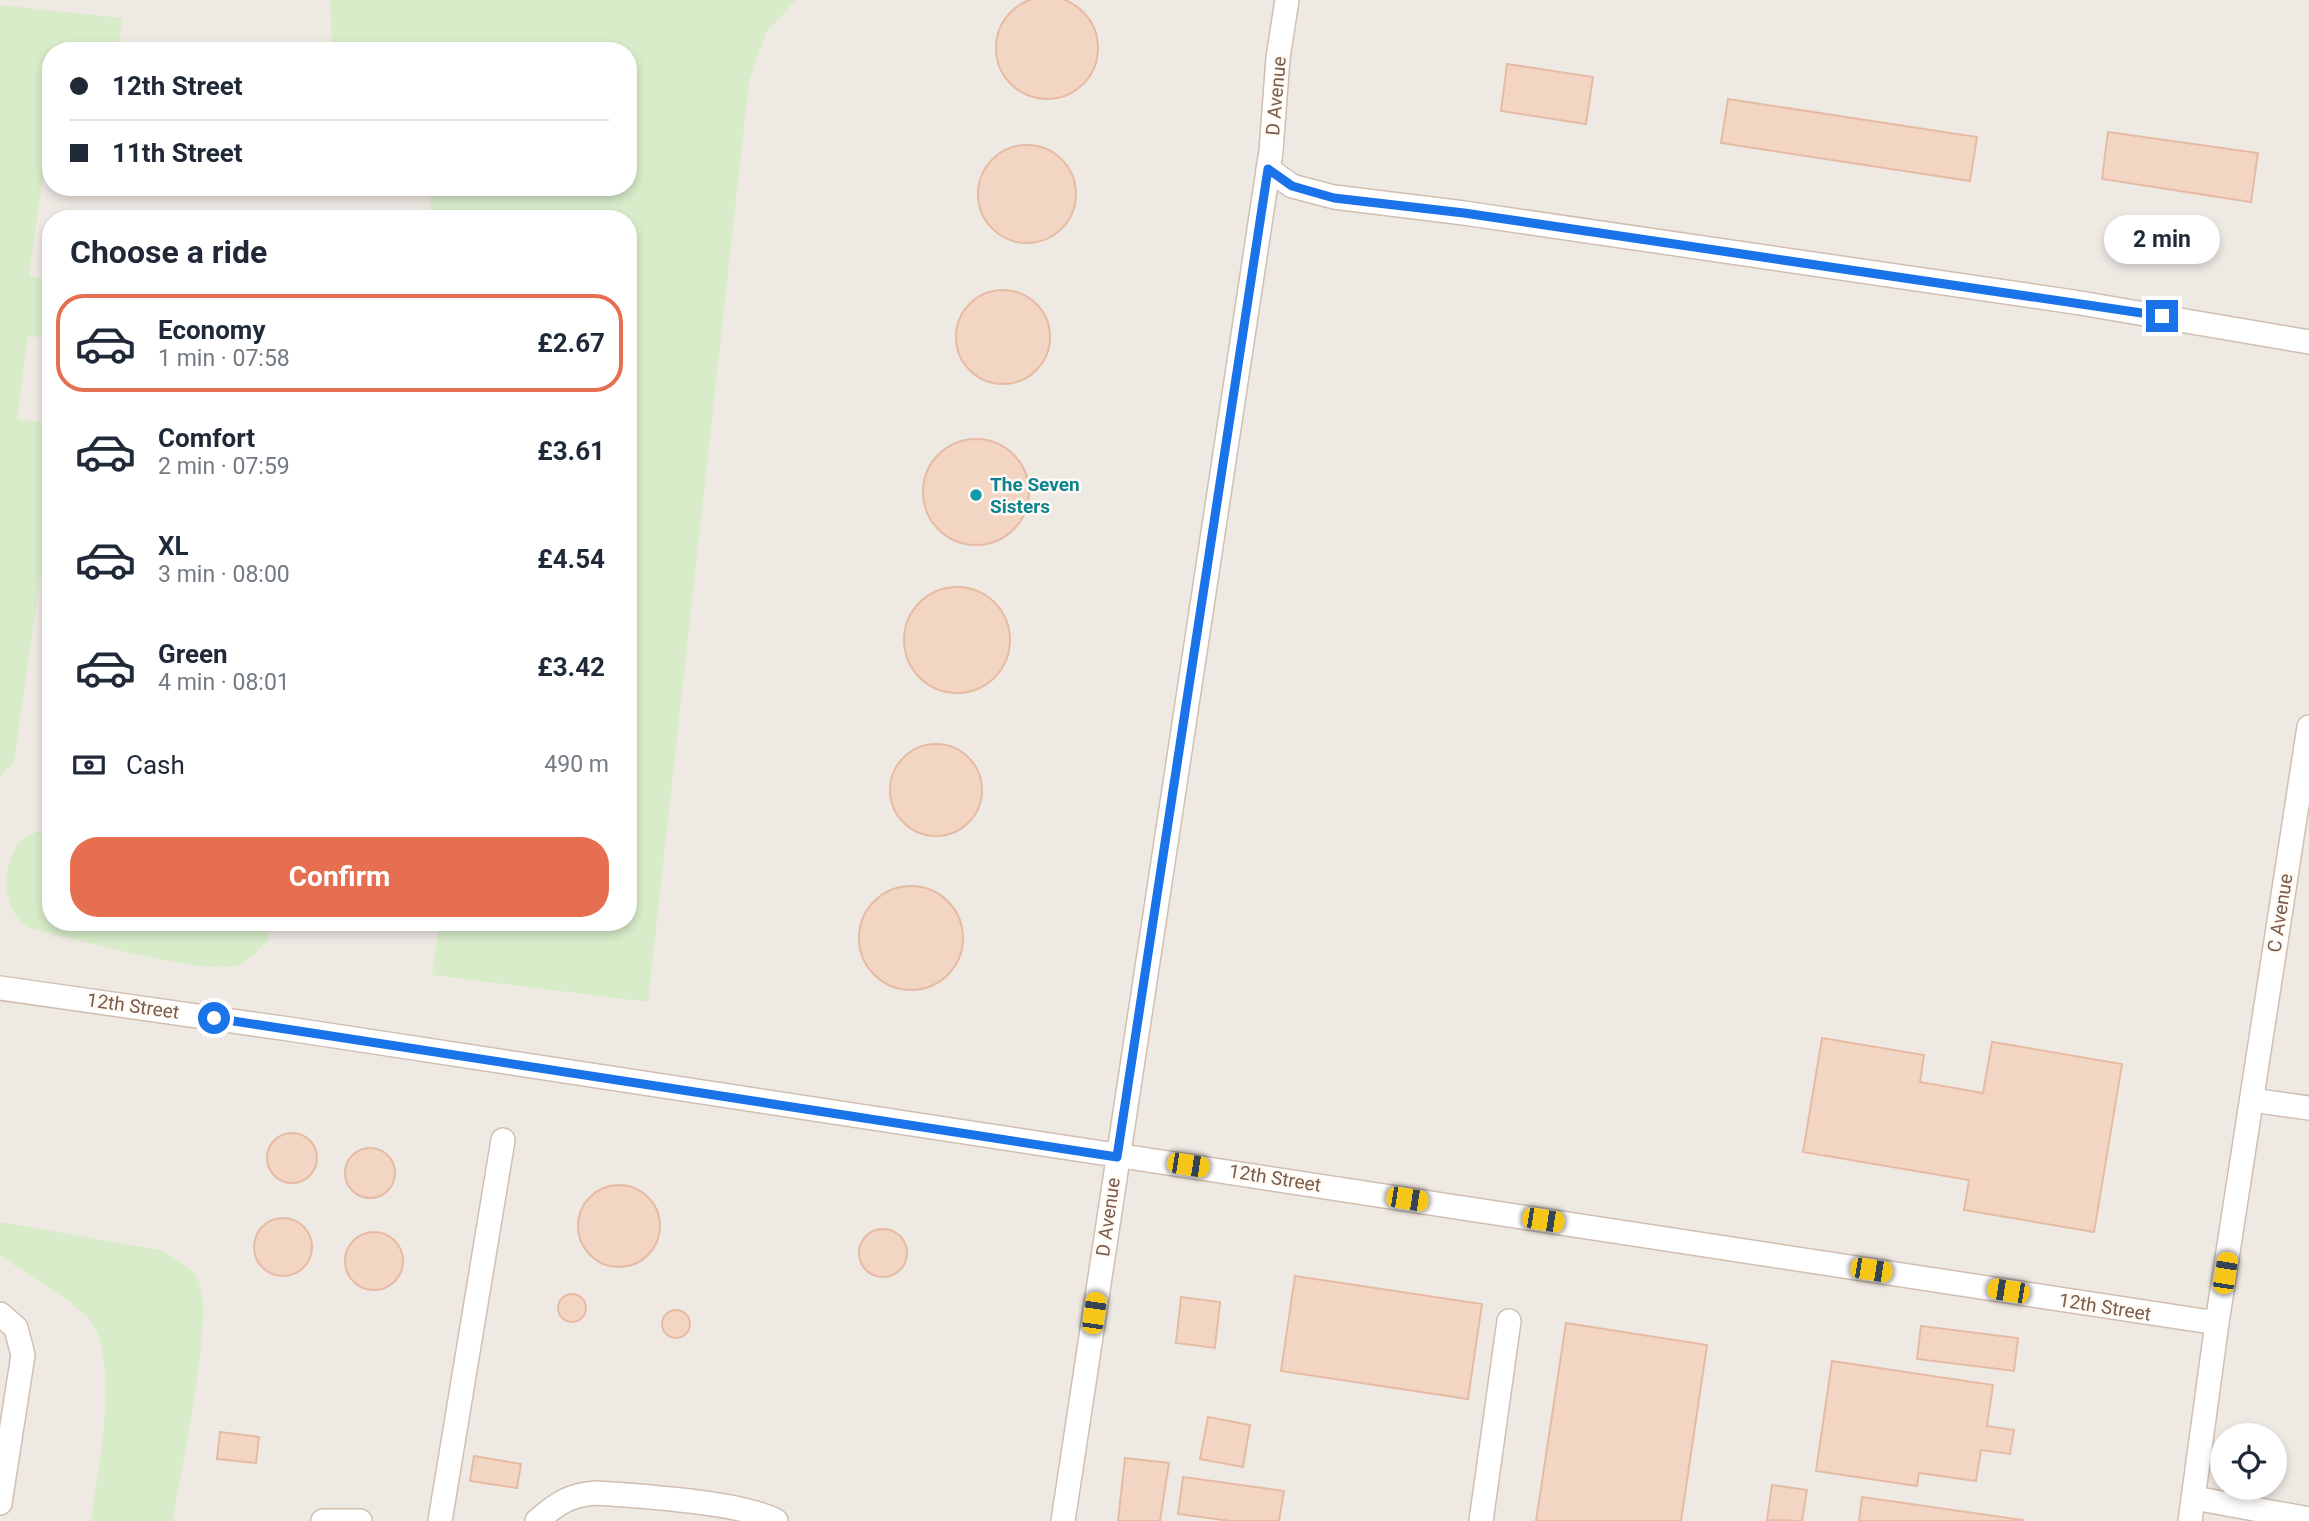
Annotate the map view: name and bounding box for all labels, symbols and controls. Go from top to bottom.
street label: D Avenue [1261,55,1291,137]
text: 12th Street [112,71,243,101]
text: 11th Street [112,138,243,168]
callout: 2 min [2104,215,2220,264]
text: 2 min [2133,226,2191,253]
text: Choose a ride [70,233,267,271]
route end [2146,300,2178,332]
icon: car [74,312,137,375]
text: Economy [158,315,265,345]
text: £2.67 [537,328,605,358]
text: 1 min · 07:58 [158,345,290,372]
icon: car [74,420,137,483]
text: Comfort [158,423,255,453]
text: £3.61 [537,436,605,466]
text: 2 min · 07:59 [158,453,290,480]
place label: The Seven Sisters [990,473,1080,518]
marker: The Seven Sisters [968,487,984,503]
icon: car [74,528,137,591]
text: XL [158,531,189,561]
text: £4.54 [537,544,605,574]
text: 3 min · 08:00 [158,561,290,588]
icon: car [74,636,137,699]
text: Green [158,639,228,669]
text: £3.42 [537,652,605,682]
text: 4 min · 08:01 [158,669,290,696]
icon: cash [70,746,108,784]
text: Cash [126,750,185,780]
text: 490 m [544,751,609,778]
button: Confirm [70,837,609,917]
street label: C Avenue [2262,872,2298,954]
street label: 12th Street [85,988,181,1024]
route start [198,1002,230,1034]
car [1166,1151,1211,1179]
street label: 12th Street [1227,1159,1323,1197]
street label: D Avenue [1091,1176,1125,1258]
car [1385,1185,1430,1213]
car [1521,1206,1566,1234]
car [2212,1251,2239,1295]
car [1849,1256,1894,1284]
car [1986,1277,2031,1305]
street label: 12th Street [2057,1288,2153,1326]
car [1081,1291,1108,1335]
map controls [2210,1423,2287,1500]
button: locate [2210,1423,2287,1500]

